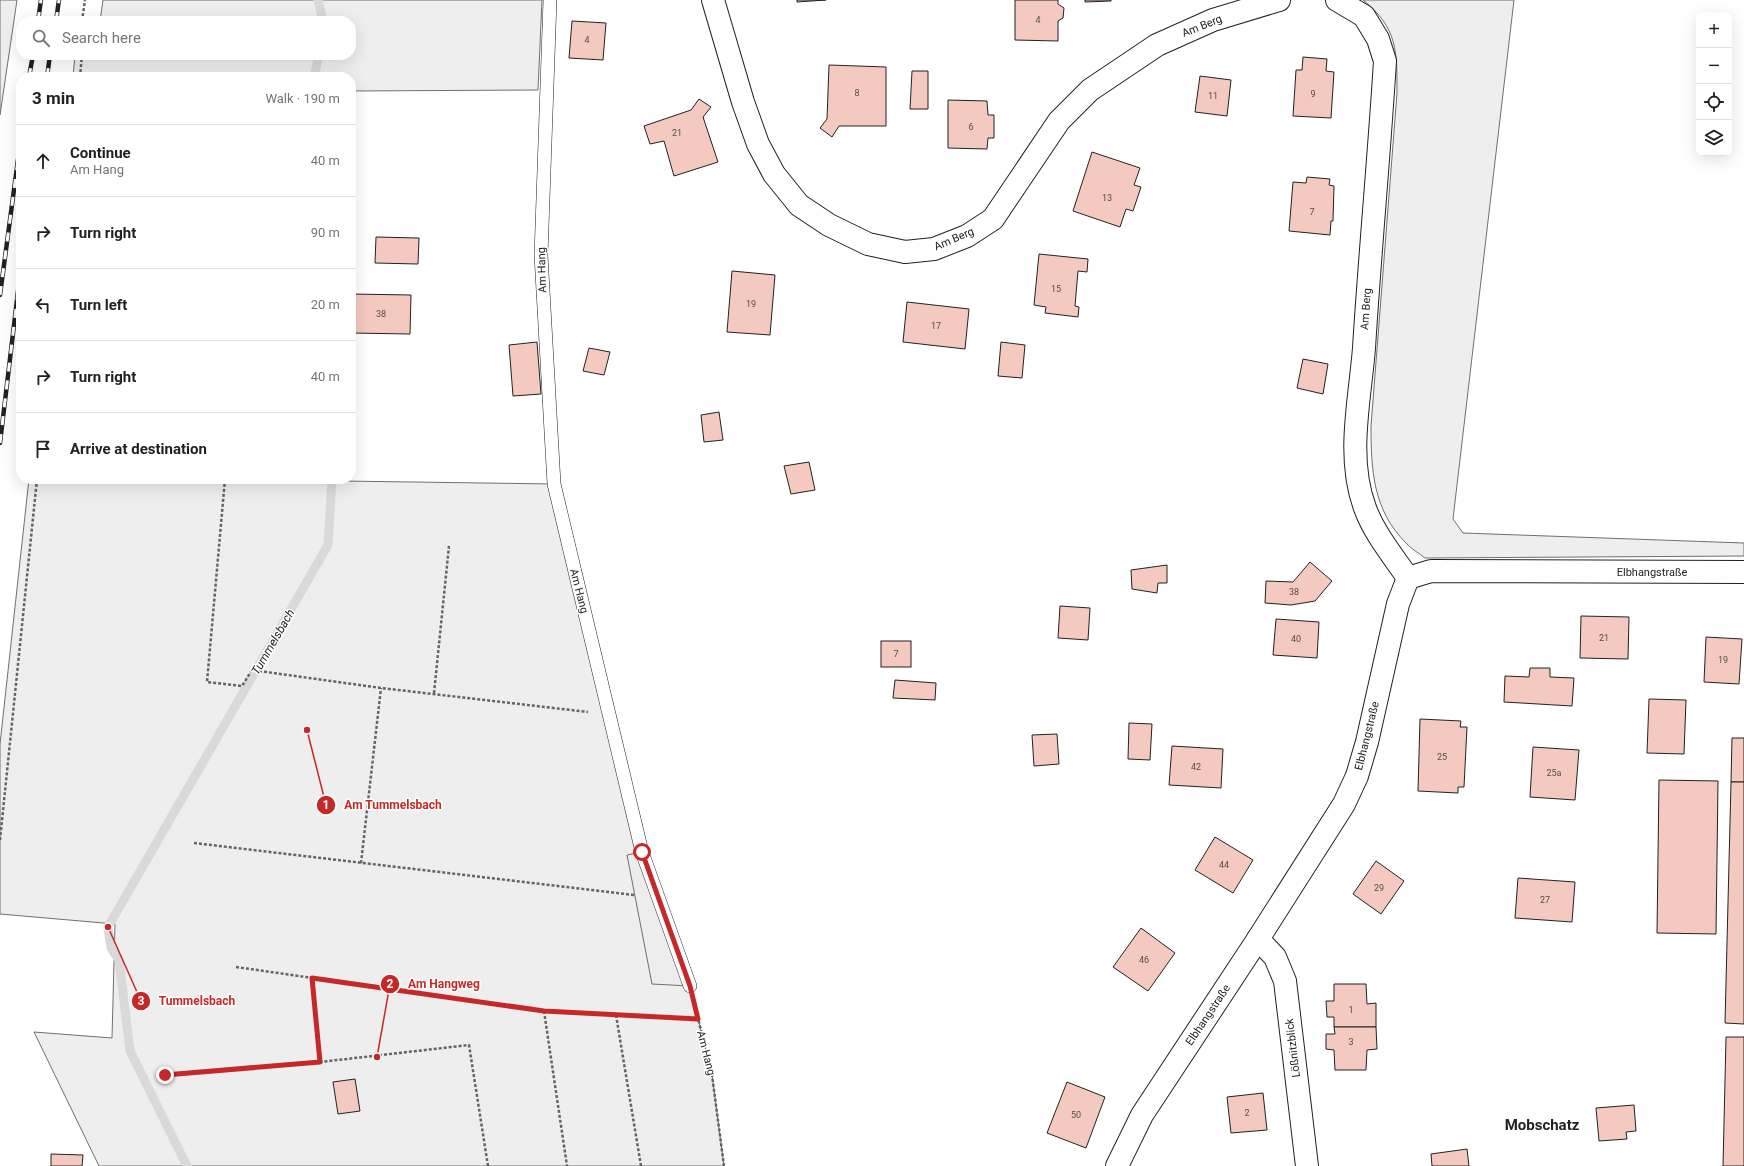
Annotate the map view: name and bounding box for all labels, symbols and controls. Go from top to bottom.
street label: Am Berg [1180,12,1224,40]
map controls [1696,12,1732,156]
button: + [1696,12,1732,48]
house number: 4 [1035,15,1041,25]
search box [16,16,356,60]
icon: search [30,27,52,49]
text: Search here [62,29,141,47]
house number: 4 [584,35,590,45]
button: − [1696,48,1732,84]
button: locate [1696,84,1732,120]
text: 3 min [32,88,75,108]
house number: 8 [854,88,860,98]
house number: 9 [1310,89,1316,99]
text: Walk · 190 m [265,91,340,106]
house number: 11 [1208,91,1218,101]
button: layers [1696,120,1732,156]
house number: 6 [968,122,974,132]
house number: 21 [672,128,682,138]
text: Continue [70,144,131,162]
icon: ahead [32,150,54,172]
text: 40 m [311,153,340,168]
text: Am Hang [70,162,124,177]
house number: 13 [1102,193,1112,203]
house number: 7 [1309,207,1315,217]
icon: right [32,222,54,244]
text: Turn right [70,224,136,242]
text: 90 m [311,225,340,240]
street label: Am Berg [932,225,976,253]
street label: Am Hang [535,247,549,293]
house number: 15 [1051,284,1061,294]
street label: Am Berg [1358,288,1374,330]
icon: left [32,294,54,316]
text: Turn left [70,296,127,314]
text: 20 m [311,297,340,312]
house number: 19 [746,299,756,309]
house number: 38 [376,309,386,319]
house number: 17 [931,321,941,331]
icon: right [32,366,54,388]
text: Turn right [70,368,136,386]
text: 40 m [311,369,340,384]
icon: arrive [32,438,54,460]
text: Arrive at destination [70,440,207,458]
street label: Elbhangstraße [1617,566,1687,579]
street label: Am Hang [567,567,591,615]
house number: 38 [1289,587,1299,597]
water label: Tummelsbach [249,607,297,677]
house number: 21 [1599,633,1609,643]
house number: 40 [1291,634,1301,644]
house number: 7 [893,649,899,659]
house number: 19 [1718,655,1728,665]
street label: Elbhangstraße [1352,700,1382,772]
house number: 25 [1437,752,1447,762]
house number: 42 [1191,762,1201,772]
house number: 25a [1546,768,1562,778]
callout: Am Tummelsbach [316,793,450,817]
text: 1 [323,798,329,812]
text: Am Tummelsbach [344,798,442,812]
route start [633,843,651,861]
house number: 44 [1219,860,1229,870]
house number: 29 [1374,883,1384,893]
house number: 27 [1540,895,1550,905]
house number: 46 [1139,955,1149,965]
callout: Am Hangweg [380,972,488,996]
text: 2 [387,977,394,991]
text: Am Hangweg [408,977,480,991]
street label: Elbhangstraße [1183,982,1233,1048]
callout: Tummelsbach [131,989,243,1013]
text: 3 [138,994,145,1008]
text: Tummelsbach [159,994,236,1008]
house number: 1 [1348,1005,1354,1015]
street label: Lößnitzblick [1283,1017,1303,1078]
street label: Am Hang [694,1029,718,1077]
house number: 3 [1348,1037,1354,1047]
route end [156,1066,174,1084]
house number: 2 [1244,1108,1250,1118]
house number: 50 [1071,1110,1081,1120]
district label: Mobschatz [1505,1116,1580,1134]

